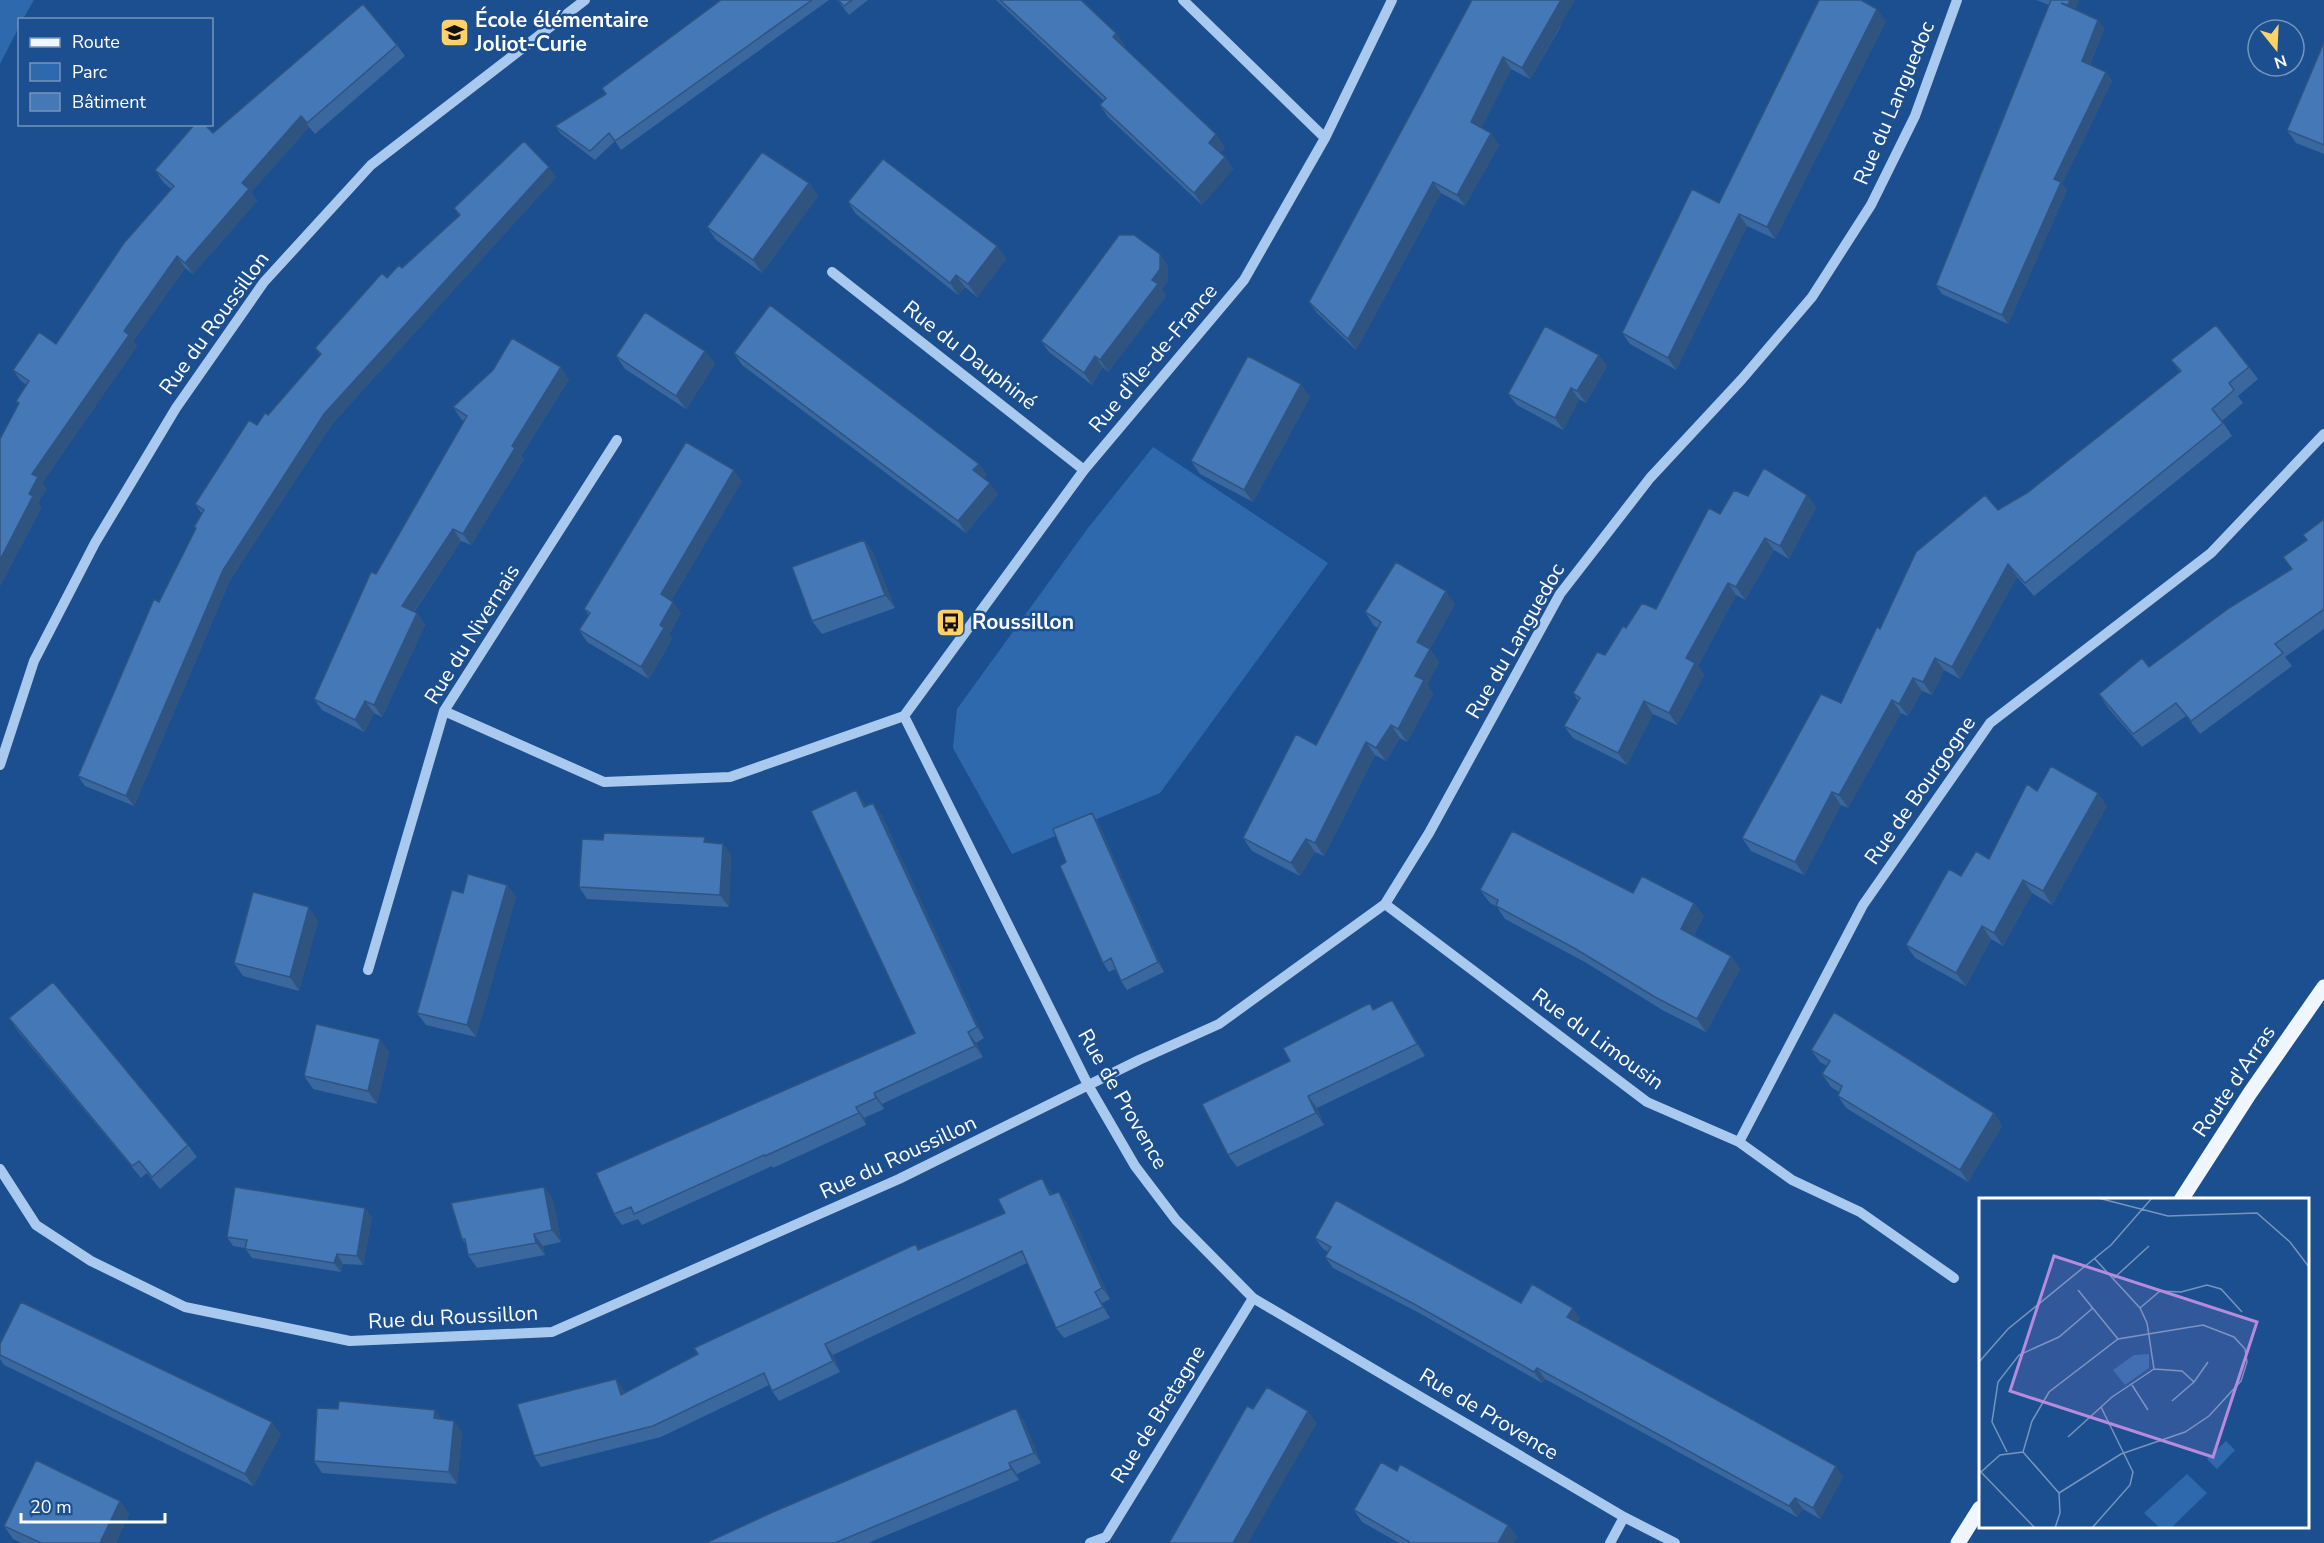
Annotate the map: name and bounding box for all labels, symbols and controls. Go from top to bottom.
place label: École élémentaire Joliot-Curie [474,6,649,58]
school or university icon: École élémentaire Joliot-Curie [438,16,470,48]
street label: Rue du Languedoc [1847,17,1941,189]
legend [18,18,213,126]
north arrow [2246,18,2306,78]
text: Route [72,30,120,54]
text: N [2271,49,2289,74]
text: Parc [72,60,107,84]
text: Bâtiment [72,90,146,114]
street label: Rue du Roussillon [153,246,275,400]
street label: Rue d'Île-de-France [1082,278,1224,438]
street label: Rue du Dauphiné [897,294,1043,416]
street label: Rue du Languedoc [1459,558,1571,724]
street label: Rue du Nivernais [418,559,526,709]
bus stop icon: Roussillon [935,606,967,638]
place label: Roussillon [972,608,1074,636]
street label: Rue de Bourgogne [1858,710,1982,870]
street label: Rue du Limousin [1526,982,1670,1096]
street label: Route d'Arras [2186,1020,2282,1142]
street label: Rue de Provence [1071,1024,1175,1174]
street label: Rue du Roussillon [815,1108,981,1206]
inset map [1979,1198,2309,1528]
street label: Rue du Roussillon [367,1299,539,1335]
street label: Rue de Bretagne [1104,1340,1212,1488]
street label: Rue de Provence [1414,1361,1564,1467]
scale bar [21,1486,165,1524]
text: 20 m [30,1495,72,1519]

